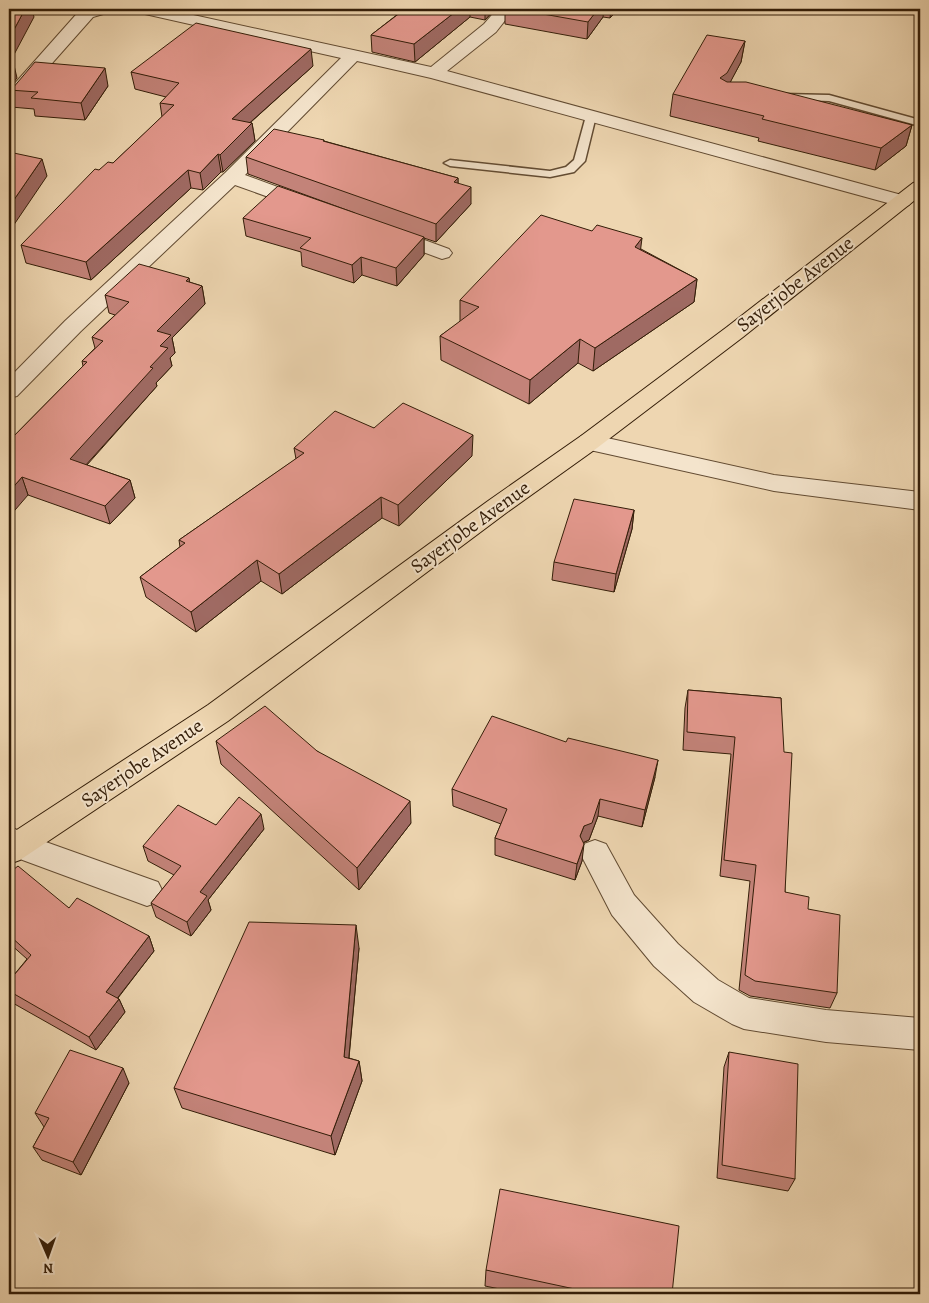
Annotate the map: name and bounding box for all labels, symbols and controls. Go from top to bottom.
street label: Sayerjobe Avenue [731,230,859,338]
street label: Sayerjobe Avenue [405,474,535,580]
street label: Sayerjobe Avenue [76,712,208,814]
north arrow [22,1230,72,1280]
text: N [43,1259,54,1278]

